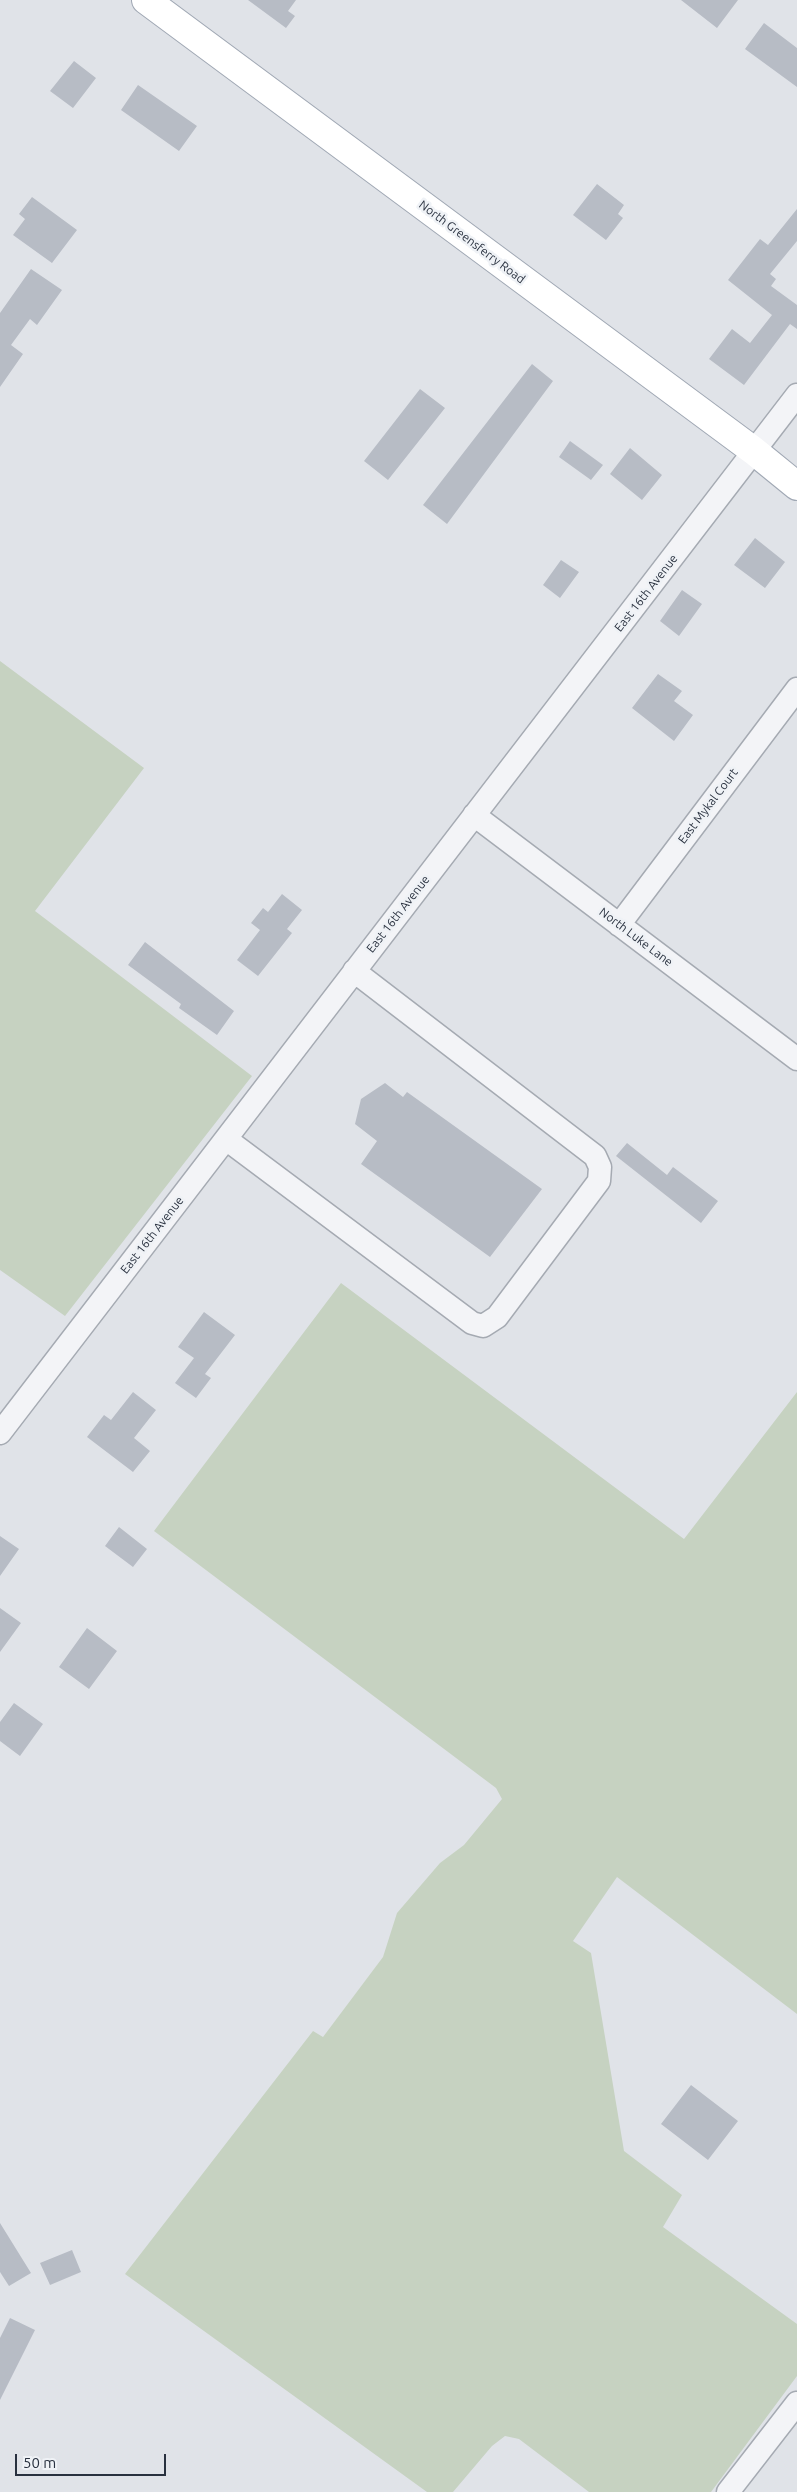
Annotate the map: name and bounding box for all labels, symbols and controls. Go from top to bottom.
street label: North Greensferry Road [416,197,528,287]
street label: East 16th Avenue [611,552,681,634]
street label: East Mykal Court [675,766,741,846]
street label: East 16th Avenue [363,873,433,955]
street label: North Luke Lane [596,905,676,969]
street label: East 16th Avenue [117,1194,187,1276]
scale bar [18,2444,169,2476]
text: 50 m [23,2454,56,2471]

